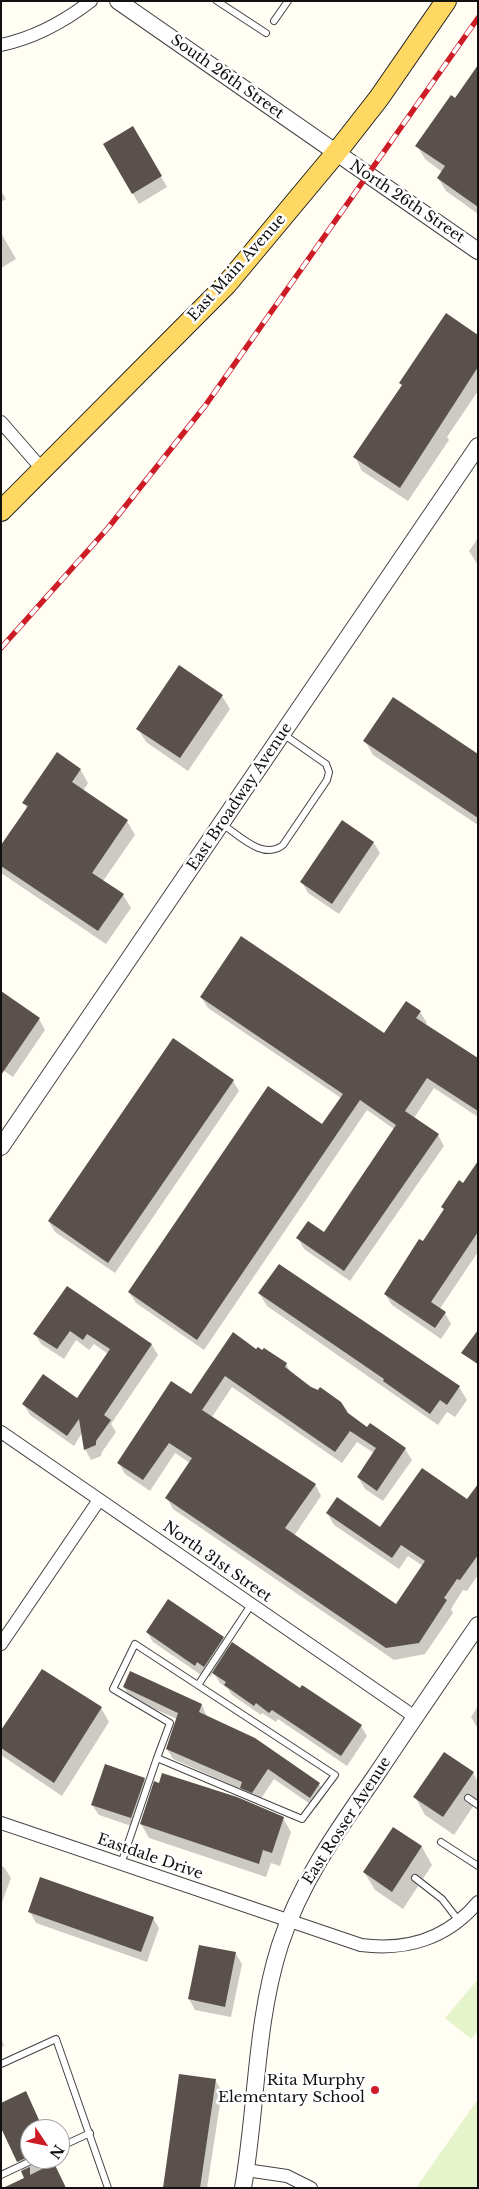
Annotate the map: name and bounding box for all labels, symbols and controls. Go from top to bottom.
street label: South 26th Street [167,31,287,123]
street label: North 26th Street [346,157,468,247]
street label: East Main Avenue [184,211,290,325]
street label: East Broadway Avenue [184,720,296,874]
street label: North 31st Street [159,1518,275,1606]
street label: East Rosser Avenue [299,1754,395,1888]
street label: Eastdale Drive [95,1830,205,1884]
place label: Rita Murphy Elementary School [218,2072,365,2107]
marker: Rita Murphy Elementary School [369,2084,381,2096]
north arrow [20,2119,70,2169]
text: N [45,2141,68,2162]

